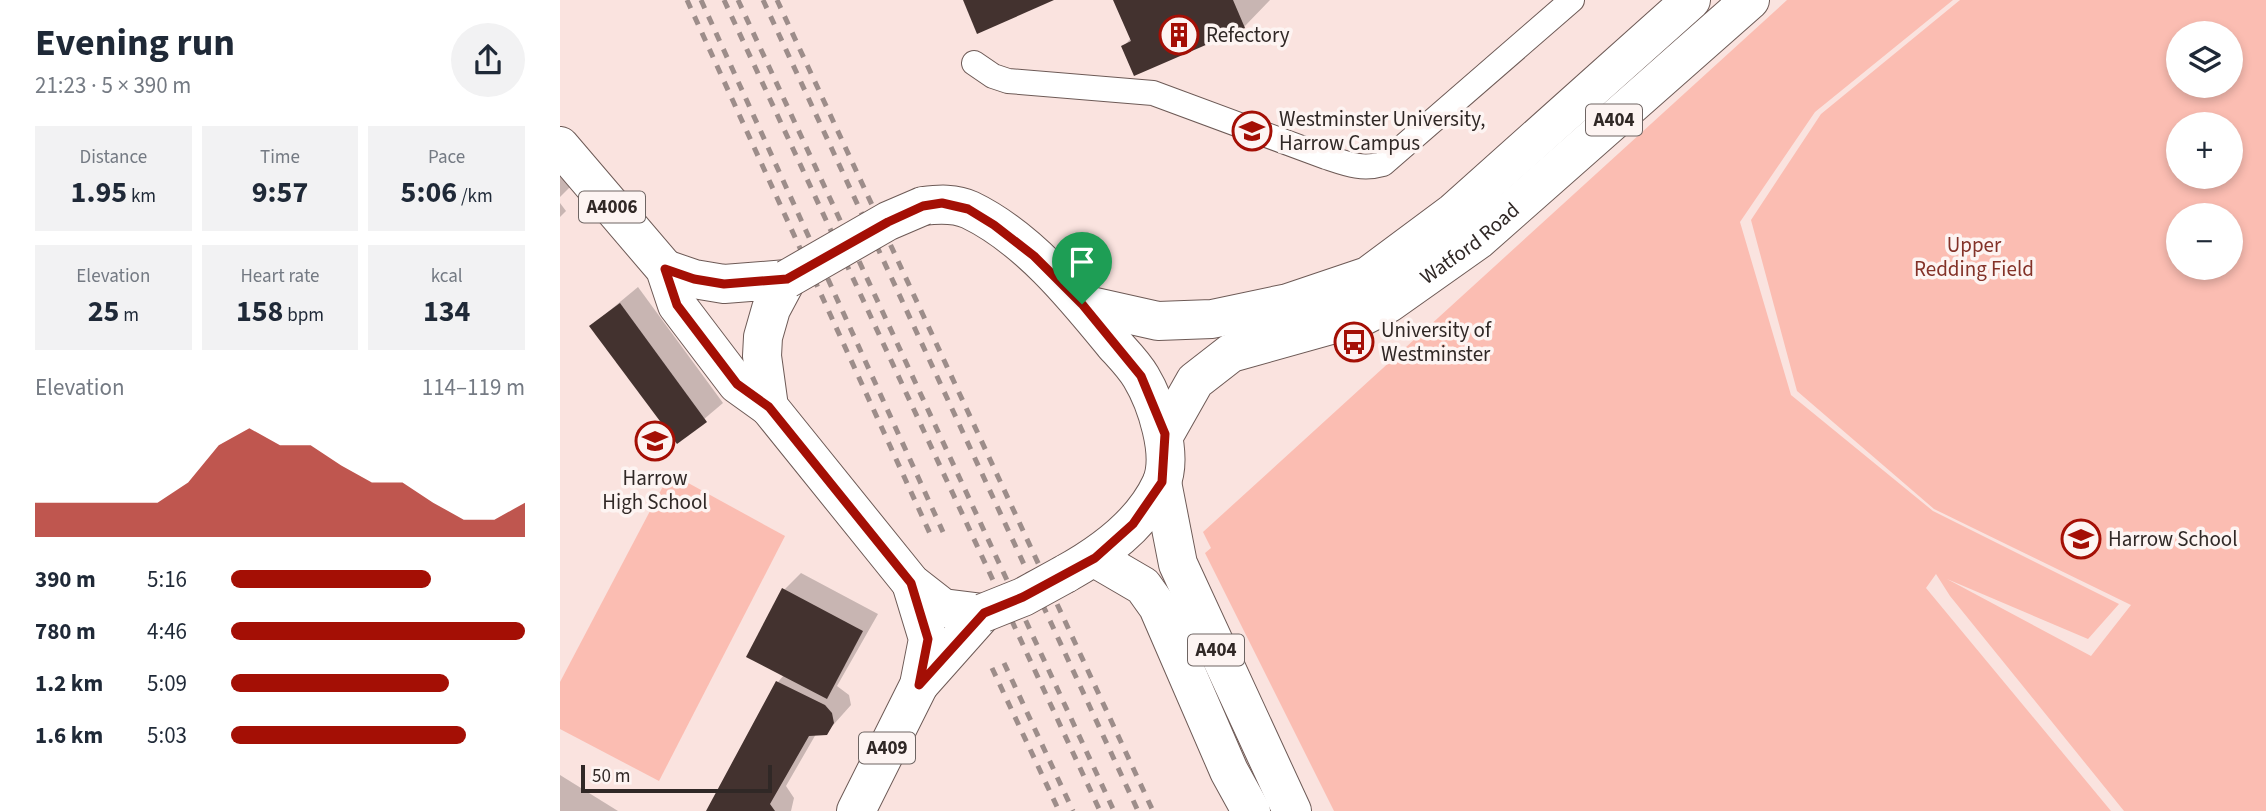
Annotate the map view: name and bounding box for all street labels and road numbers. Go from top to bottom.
road number: A404 [1586,104,1642,136]
road number: A4006 [579,192,645,223]
street label: Watford Road [1414,195,1526,292]
road number: A404 [1188,635,1244,666]
road number: A409 [859,733,915,764]

